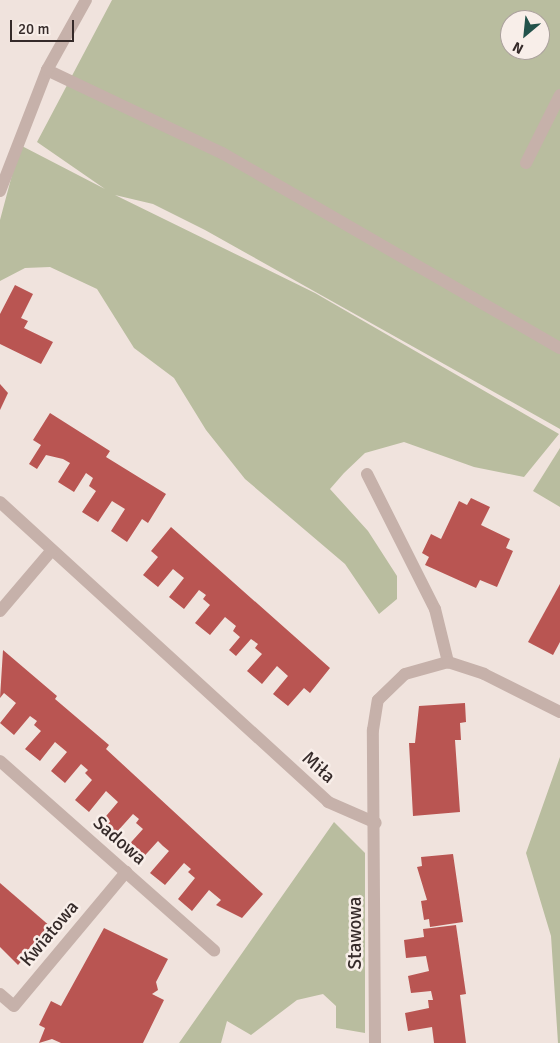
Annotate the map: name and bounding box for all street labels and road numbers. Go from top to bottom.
street label: Miła [297,747,339,789]
street label: Sadowa [88,812,150,870]
street label: Kwiatowa [16,896,84,972]
street label: Stawowa [345,897,367,969]

